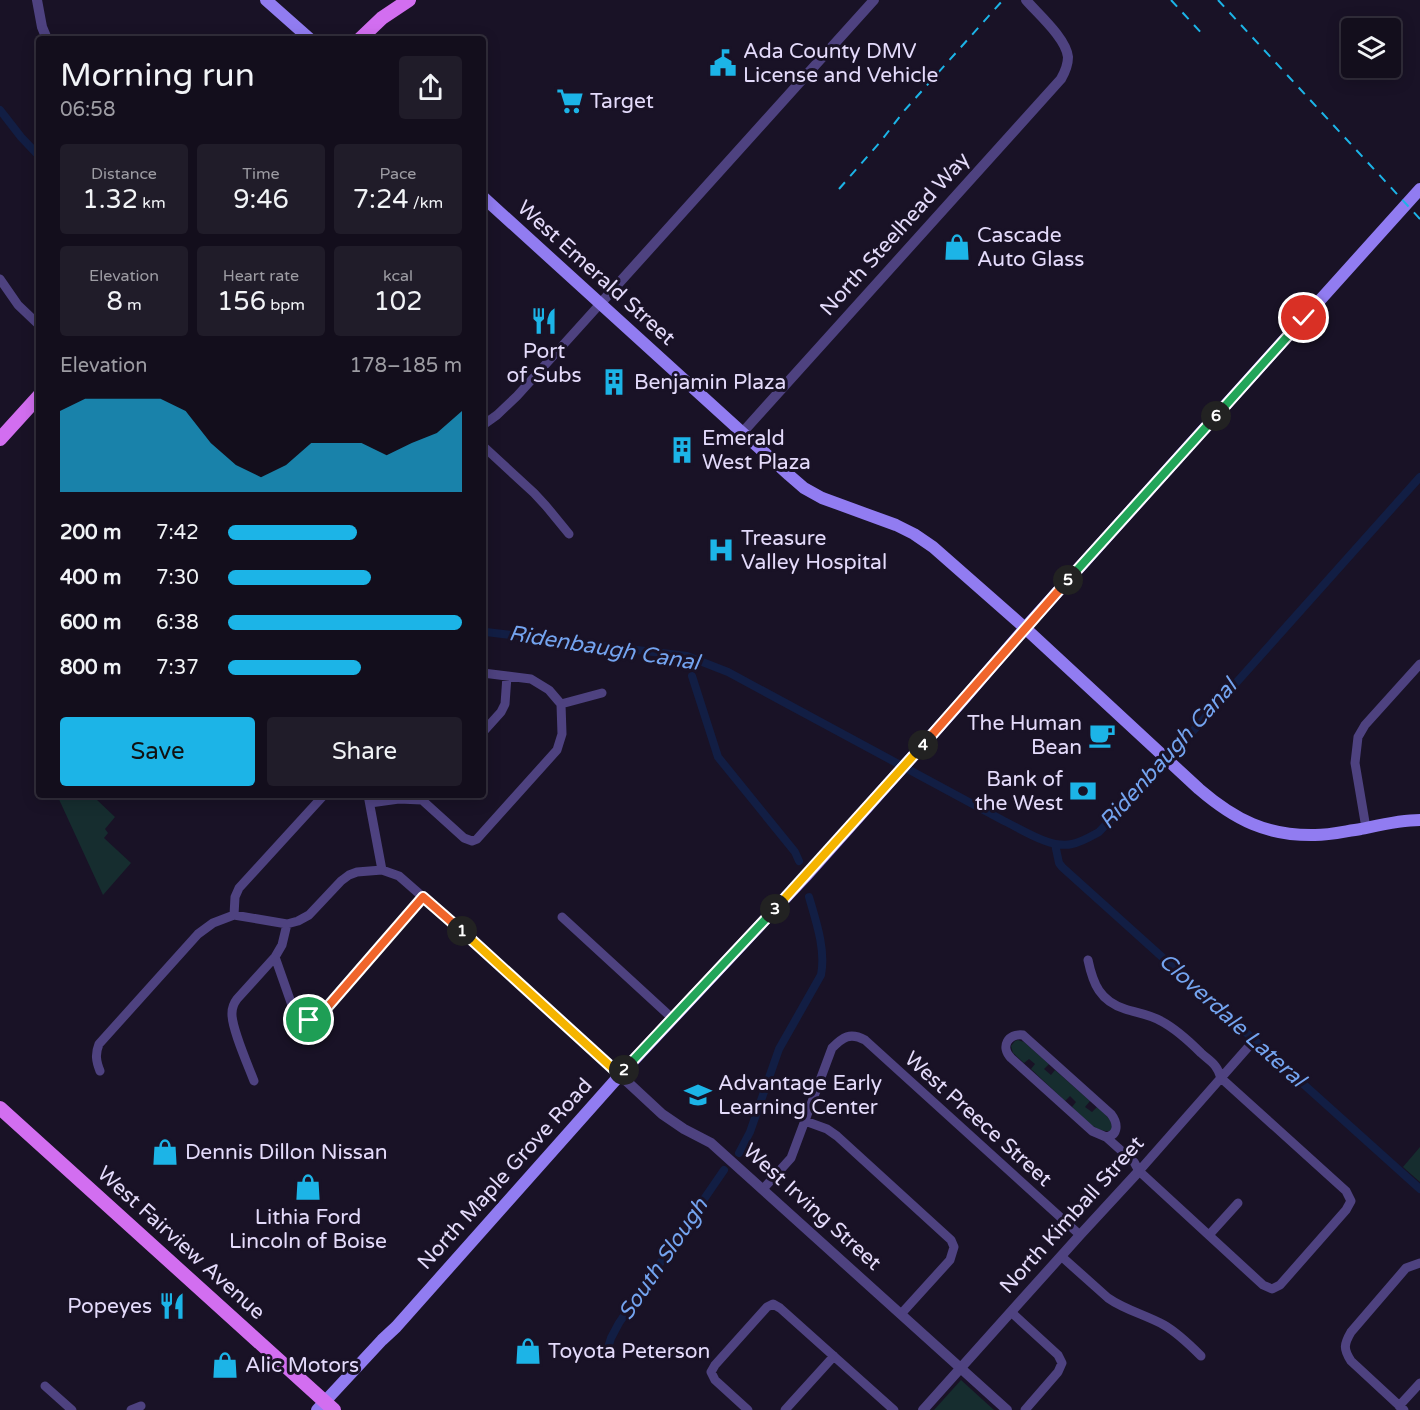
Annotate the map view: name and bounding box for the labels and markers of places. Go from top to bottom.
place label: Ada County DMV License and Vehicle [743,39,939,88]
public building icon: Ada County DMV License and Vehicle [708,48,738,78]
supermarket icon: Target [555,86,585,116]
place label: Target [590,89,654,114]
place label: Cascade Auto Glass [977,223,1084,272]
shop icon: Cascade Auto Glass [942,232,972,262]
pin [1278,292,1329,343]
restaurant icon: Port of Subs [529,306,559,336]
place label: Port of Subs [506,339,582,388]
building icon: Benjamin Plaza [599,367,629,397]
place label: Benjamin Plaza [634,370,786,395]
pin: 6 [1201,401,1231,431]
place label: Emerald West Plaza [702,426,811,475]
building icon: Emerald West Plaza [667,435,697,465]
place label: Treasure Valley Hospital [741,526,887,575]
hospital icon: Treasure Valley Hospital [706,535,736,565]
pin: 5 [1053,565,1083,595]
place label: The Human Bean [967,711,1082,760]
cafe icon: The Human Bean [1087,720,1117,750]
pin: 4 [908,730,938,760]
place label: Bank of the West [975,767,1063,816]
bank icon: Bank of the West [1068,776,1098,806]
pin: 3 [760,894,790,924]
pin: 1 [447,916,477,946]
pin [283,994,334,1045]
pin: 2 [609,1055,639,1085]
place label: Advantage Early Learning Center [718,1071,882,1120]
school or university icon: Advantage Early Learning Center [683,1080,713,1110]
shop icon: Dennis Dillon Nissan [150,1137,180,1167]
place label: Dennis Dillon Nissan [185,1140,388,1165]
shop icon: Lithia Ford Lincoln of Boise [293,1172,323,1202]
place label: Lithia Ford Lincoln of Boise [229,1205,387,1254]
restaurant icon: Popeyes [157,1291,187,1321]
place label: Popeyes [67,1294,152,1319]
shop icon: Toyota Peterson [513,1336,543,1366]
place label: Toyota Peterson [548,1339,710,1364]
shop icon: Alic Motors [210,1350,240,1380]
place label: Alic Motors [245,1353,359,1378]

